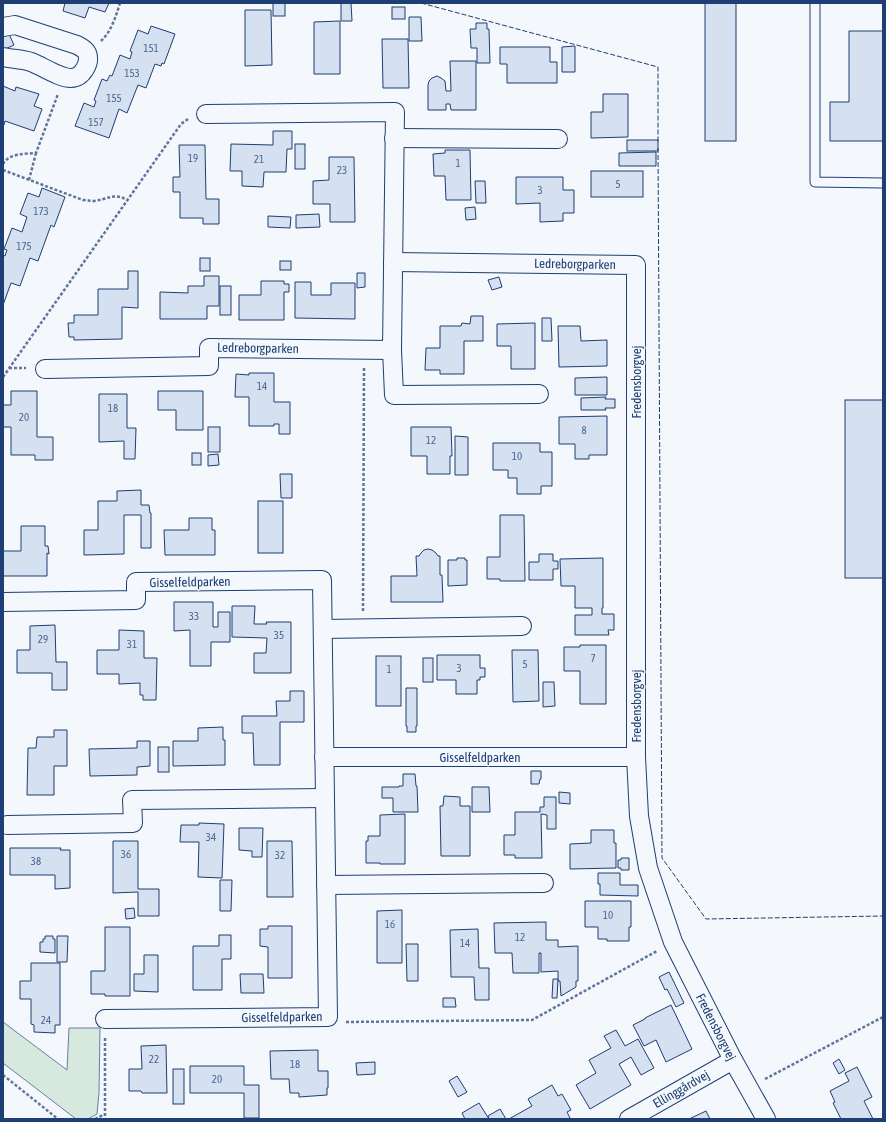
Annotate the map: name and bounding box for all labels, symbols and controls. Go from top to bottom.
house number: 151 [143,42,159,54]
house number: 153 [124,67,140,79]
house number: 155 [106,92,122,104]
house number: 157 [88,116,104,128]
house number: 19 [188,152,198,164]
house number: 21 [254,153,264,165]
house number: 1 [455,157,461,169]
house number: 23 [337,164,347,176]
house number: 5 [615,178,621,190]
house number: 3 [537,184,543,196]
house number: 173 [33,205,49,217]
house number: 175 [16,240,32,252]
street label: Ledreborgparken [534,256,616,272]
street label: Ledreborgparken [217,340,299,356]
street label: Fredensborgvej [629,345,644,419]
house number: 14 [257,380,267,392]
house number: 18 [108,402,118,414]
house number: 20 [19,411,29,423]
house number: 8 [581,424,587,436]
house number: 12 [426,434,436,446]
house number: 10 [512,450,522,462]
street label: Gisselfeldparken [149,574,231,590]
house number: 33 [189,610,199,622]
house number: 35 [274,629,284,641]
house number: 29 [38,633,48,645]
house number: 31 [127,638,137,650]
house number: 7 [590,652,596,664]
house number: 5 [522,658,528,670]
house number: 3 [456,662,462,674]
house number: 1 [386,663,392,675]
street label: Fredensborgvej [629,669,644,743]
street label: Gisselfeldparken [439,750,521,765]
house number: 34 [206,831,216,843]
house number: 36 [121,848,131,860]
house number: 32 [275,849,285,861]
house number: 38 [31,855,41,867]
house number: 10 [603,909,613,921]
house number: 16 [385,918,395,930]
house number: 12 [515,931,525,943]
house number: 14 [460,937,470,949]
street label: Fredensborgvej [693,991,739,1063]
street label: Gisselfeldparken [241,1009,323,1025]
house number: 24 [41,1014,51,1026]
house number: 22 [149,1053,159,1065]
house number: 18 [290,1058,300,1070]
street label: Ellinggårdvej [650,1067,712,1111]
house number: 20 [212,1073,222,1085]

